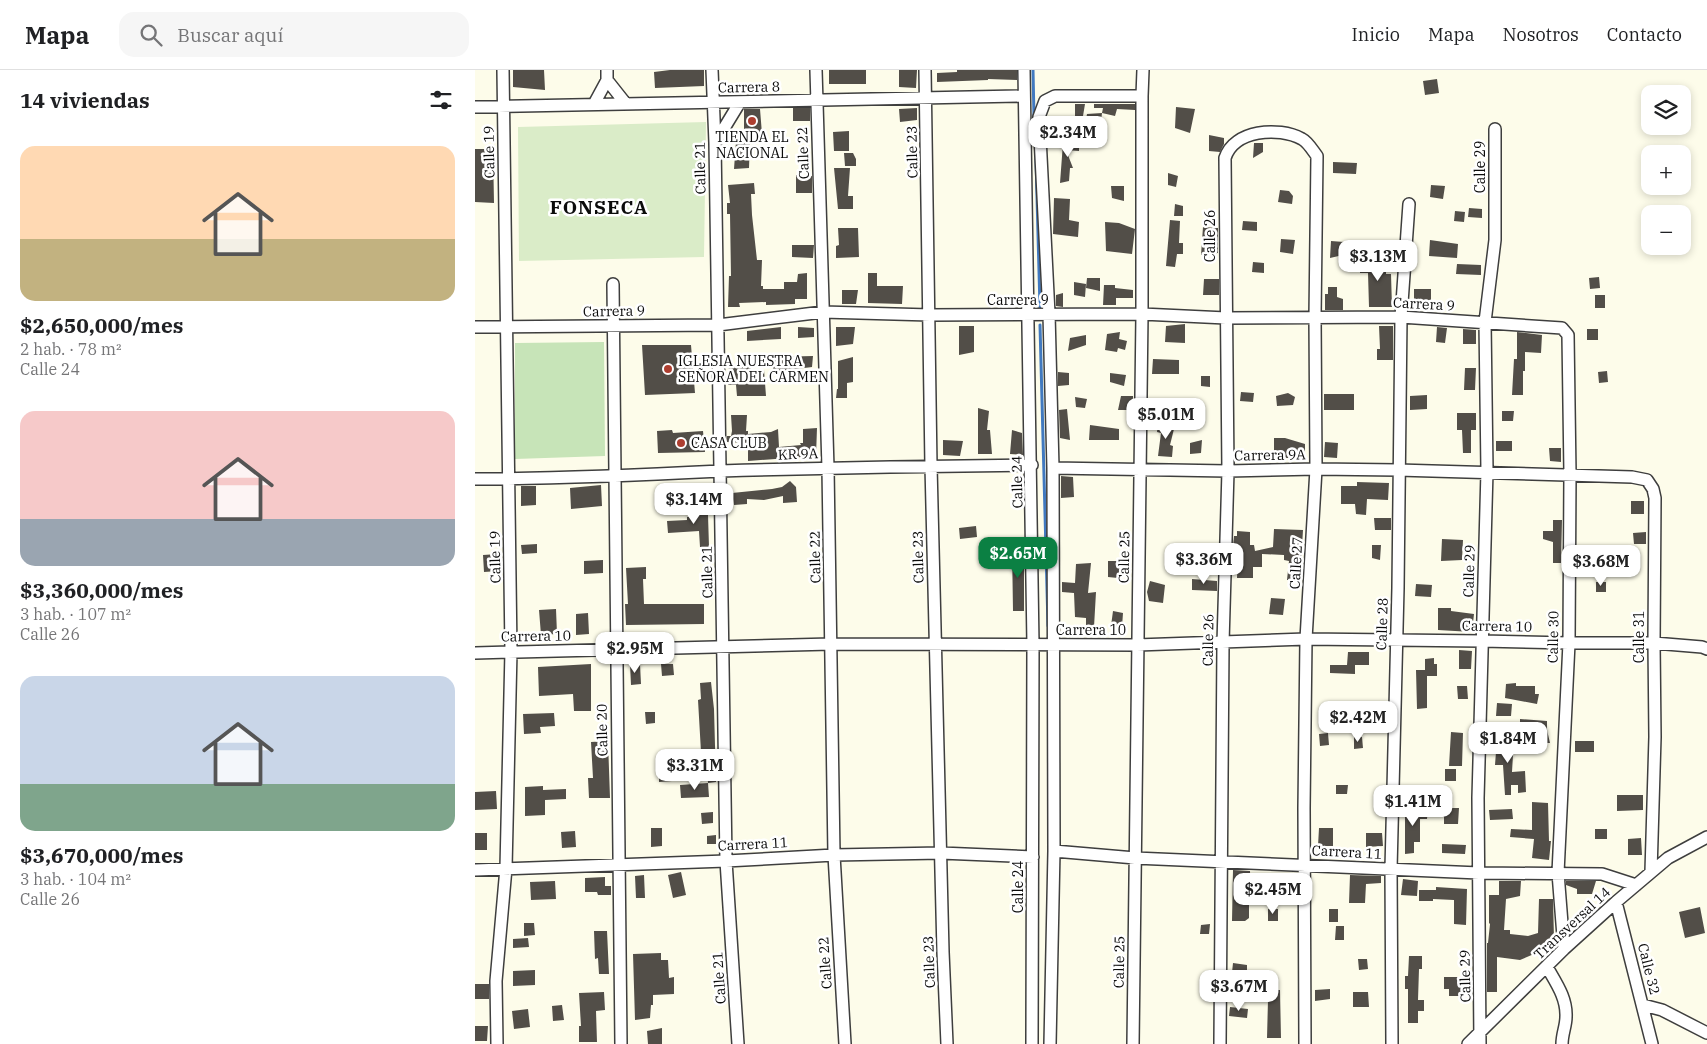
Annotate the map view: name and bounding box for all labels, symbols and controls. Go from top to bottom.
search box [119,12,469,57]
text: Mapa [25,19,89,51]
icon: search [137,21,165,49]
text: Buscar aquí [177,23,283,47]
text: Inicio [1352,23,1400,46]
text: Mapa [1428,23,1475,46]
text: Nosotros [1503,23,1579,46]
text: Contacto [1607,23,1682,46]
street label: Carrera 8 [718,77,780,97]
map controls [1641,85,1691,255]
button: layers [1641,85,1691,135]
text: 14 viviendas [20,86,150,114]
icon: filters [427,86,455,114]
marker: TIENDA EL NACIONAL [746,115,758,127]
pin: $2.34M [1027,116,1109,158]
text: $2.34M [1039,122,1097,142]
street label: Calle 19 [480,126,498,178]
street label: Calle 22 [793,126,813,180]
street label: Calle 23 [903,126,921,178]
place label: TIENDA EL NACIONAL [715,128,789,162]
street label: Calle 29 [1471,141,1489,193]
street label: Calle 21 [691,142,709,194]
button: + [1641,145,1691,195]
icon: home [193,179,283,269]
district label: FONSECA [550,195,648,219]
button: − [1641,205,1691,255]
street label: Calle 26 [1201,210,1219,262]
pin: $3.13M [1337,240,1419,282]
text: $3.13M [1349,246,1407,266]
street label: Carrera 9 [987,291,1049,309]
street label: Carrera 9 [1393,293,1455,315]
street label: Carrera 9 [583,301,645,321]
text: $2,650,000/mes [20,311,183,339]
text: 2 hab. · 78 m² [20,339,122,359]
place label: IGLESIA NUESTRA SEÑORA DEL CARMEN [678,352,829,386]
text: Calle 24 [20,359,80,379]
marker: IGLESIA NUESTRA SEÑORA DEL CARMEN [662,363,674,375]
pin: $5.01M [1125,398,1207,440]
text: $5.01M [1137,404,1195,424]
place label: CASA CLUB [691,434,767,452]
marker: CASA CLUB [675,437,687,449]
icon: home [193,444,283,534]
street label: KR 9A [777,444,819,464]
street label: Carrera 9A [1234,445,1306,465]
street label: Calle 24 [1008,456,1026,508]
pin: $3.14M [653,482,735,525]
text: $3.14M [665,489,723,509]
street label: Calle 19 [486,531,504,583]
street label: Calle 22 [806,531,824,583]
street label: Calle 23 [909,531,927,583]
street label: Calle 25 [1115,531,1133,583]
pin: $2.65M [977,536,1059,579]
street label: Calle 27 [1286,536,1306,590]
pin: $3.36M [1163,542,1245,585]
text: $2.65M [989,543,1047,563]
street label: Calle 29 [1459,544,1479,598]
pin: $3.68M [1560,544,1642,587]
street label: Calle 21 [698,546,716,598]
text: $3.36M [1175,549,1233,569]
text: $3.68M [1572,551,1630,571]
text: $3,360,000/mes [20,576,183,604]
street label: Calle 28 [1372,597,1392,651]
text: 3 hab. · 107 m² [20,604,131,624]
street label: Calle 30 [1544,611,1562,663]
street label: Calle 31 [1630,611,1648,663]
street label: Calle 26 [1199,614,1217,666]
street label: Carrera 10 [1462,616,1532,636]
street label: Carrera 10 [1056,621,1126,639]
text: Calle 26 [20,624,80,644]
street label: Carrera 10 [501,626,571,646]
pin: $2.95M [594,632,676,674]
text: $2.95M [606,638,664,658]
pin: $2.42M [1317,700,1399,743]
street label: Calle 20 [593,704,611,756]
text: $2.42M [1329,707,1387,727]
icon: home [193,709,283,799]
pin: $1.84M [1467,722,1549,764]
text: $1.84M [1479,728,1537,748]
pin: $3.31M [654,748,736,791]
text: $3.31M [666,755,724,775]
pin: $1.41M [1372,784,1454,827]
text: $1.41M [1384,791,1442,811]
street label: Carrera 11 [717,833,789,855]
text: $3,670,000/mes [20,841,183,869]
street label: Carrera 11 [1311,841,1383,863]
street label: Calle 24 [1009,861,1027,913]
text: 3 hab. · 104 m² [20,869,131,889]
pin: $2.45M [1232,872,1314,915]
text: $2.45M [1244,879,1302,899]
street label: Transversal 14 [1530,883,1614,963]
text: Calle 26 [20,889,80,909]
street label: Calle 23 [919,935,939,989]
street label: Calle 22 [814,936,836,990]
street label: Calle 25 [1110,936,1128,988]
street label: Calle 32 [1634,941,1664,997]
street label: Calle 29 [1456,950,1474,1002]
street label: Calle 21 [708,951,730,1005]
pin: $3.67M [1198,970,1280,1012]
text: $3.67M [1210,976,1268,996]

